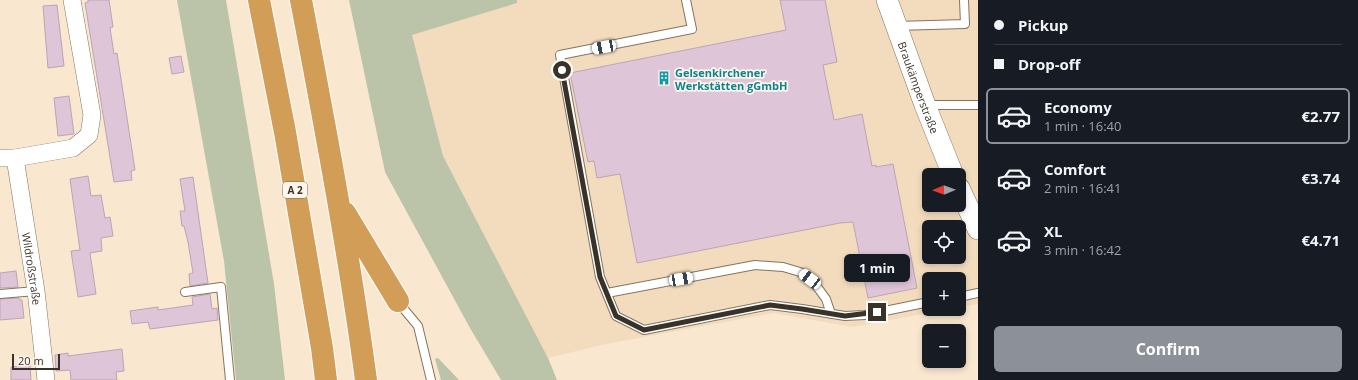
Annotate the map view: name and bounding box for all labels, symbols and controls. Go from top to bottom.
text: Pickup [1018,15,1068,35]
car [591,39,617,55]
street label: Braukämperstraße [895,39,943,135]
text: Drop-off [1018,54,1080,74]
route start [553,61,571,79]
place label: Gelsenkirchener Werkstätten gGmbH [675,65,787,93]
building icon: Gelsenkirchener Werkstätten gGmbH [656,70,672,86]
text: Economy [1044,97,1112,117]
icon: car [996,98,1032,134]
text: €2.77 [1301,106,1340,126]
text: 1 min · 16:40 [1044,117,1121,135]
text: Comfort [1044,159,1106,179]
icon: car [996,160,1032,196]
north arrow [922,168,966,212]
map controls [922,168,966,368]
text: €3.74 [1301,168,1340,188]
text: 2 min · 16:41 [1044,179,1121,197]
road number: A 2 [283,182,307,198]
button: locate [922,220,966,264]
text: XL [1044,221,1062,241]
icon: car [996,222,1032,258]
text: €4.71 [1301,230,1340,250]
street label: Wildroßstraße [19,231,45,306]
text: 3 min · 16:42 [1044,241,1121,259]
callout: 1 min [844,254,910,282]
text: 1 min [859,259,895,277]
car [797,267,823,291]
car [668,271,694,287]
button: + [922,272,966,316]
route end [868,303,886,321]
button: − [922,324,966,368]
button: Confirm [994,326,1342,372]
scale bar [12,352,60,371]
text: 20 m [18,353,44,368]

